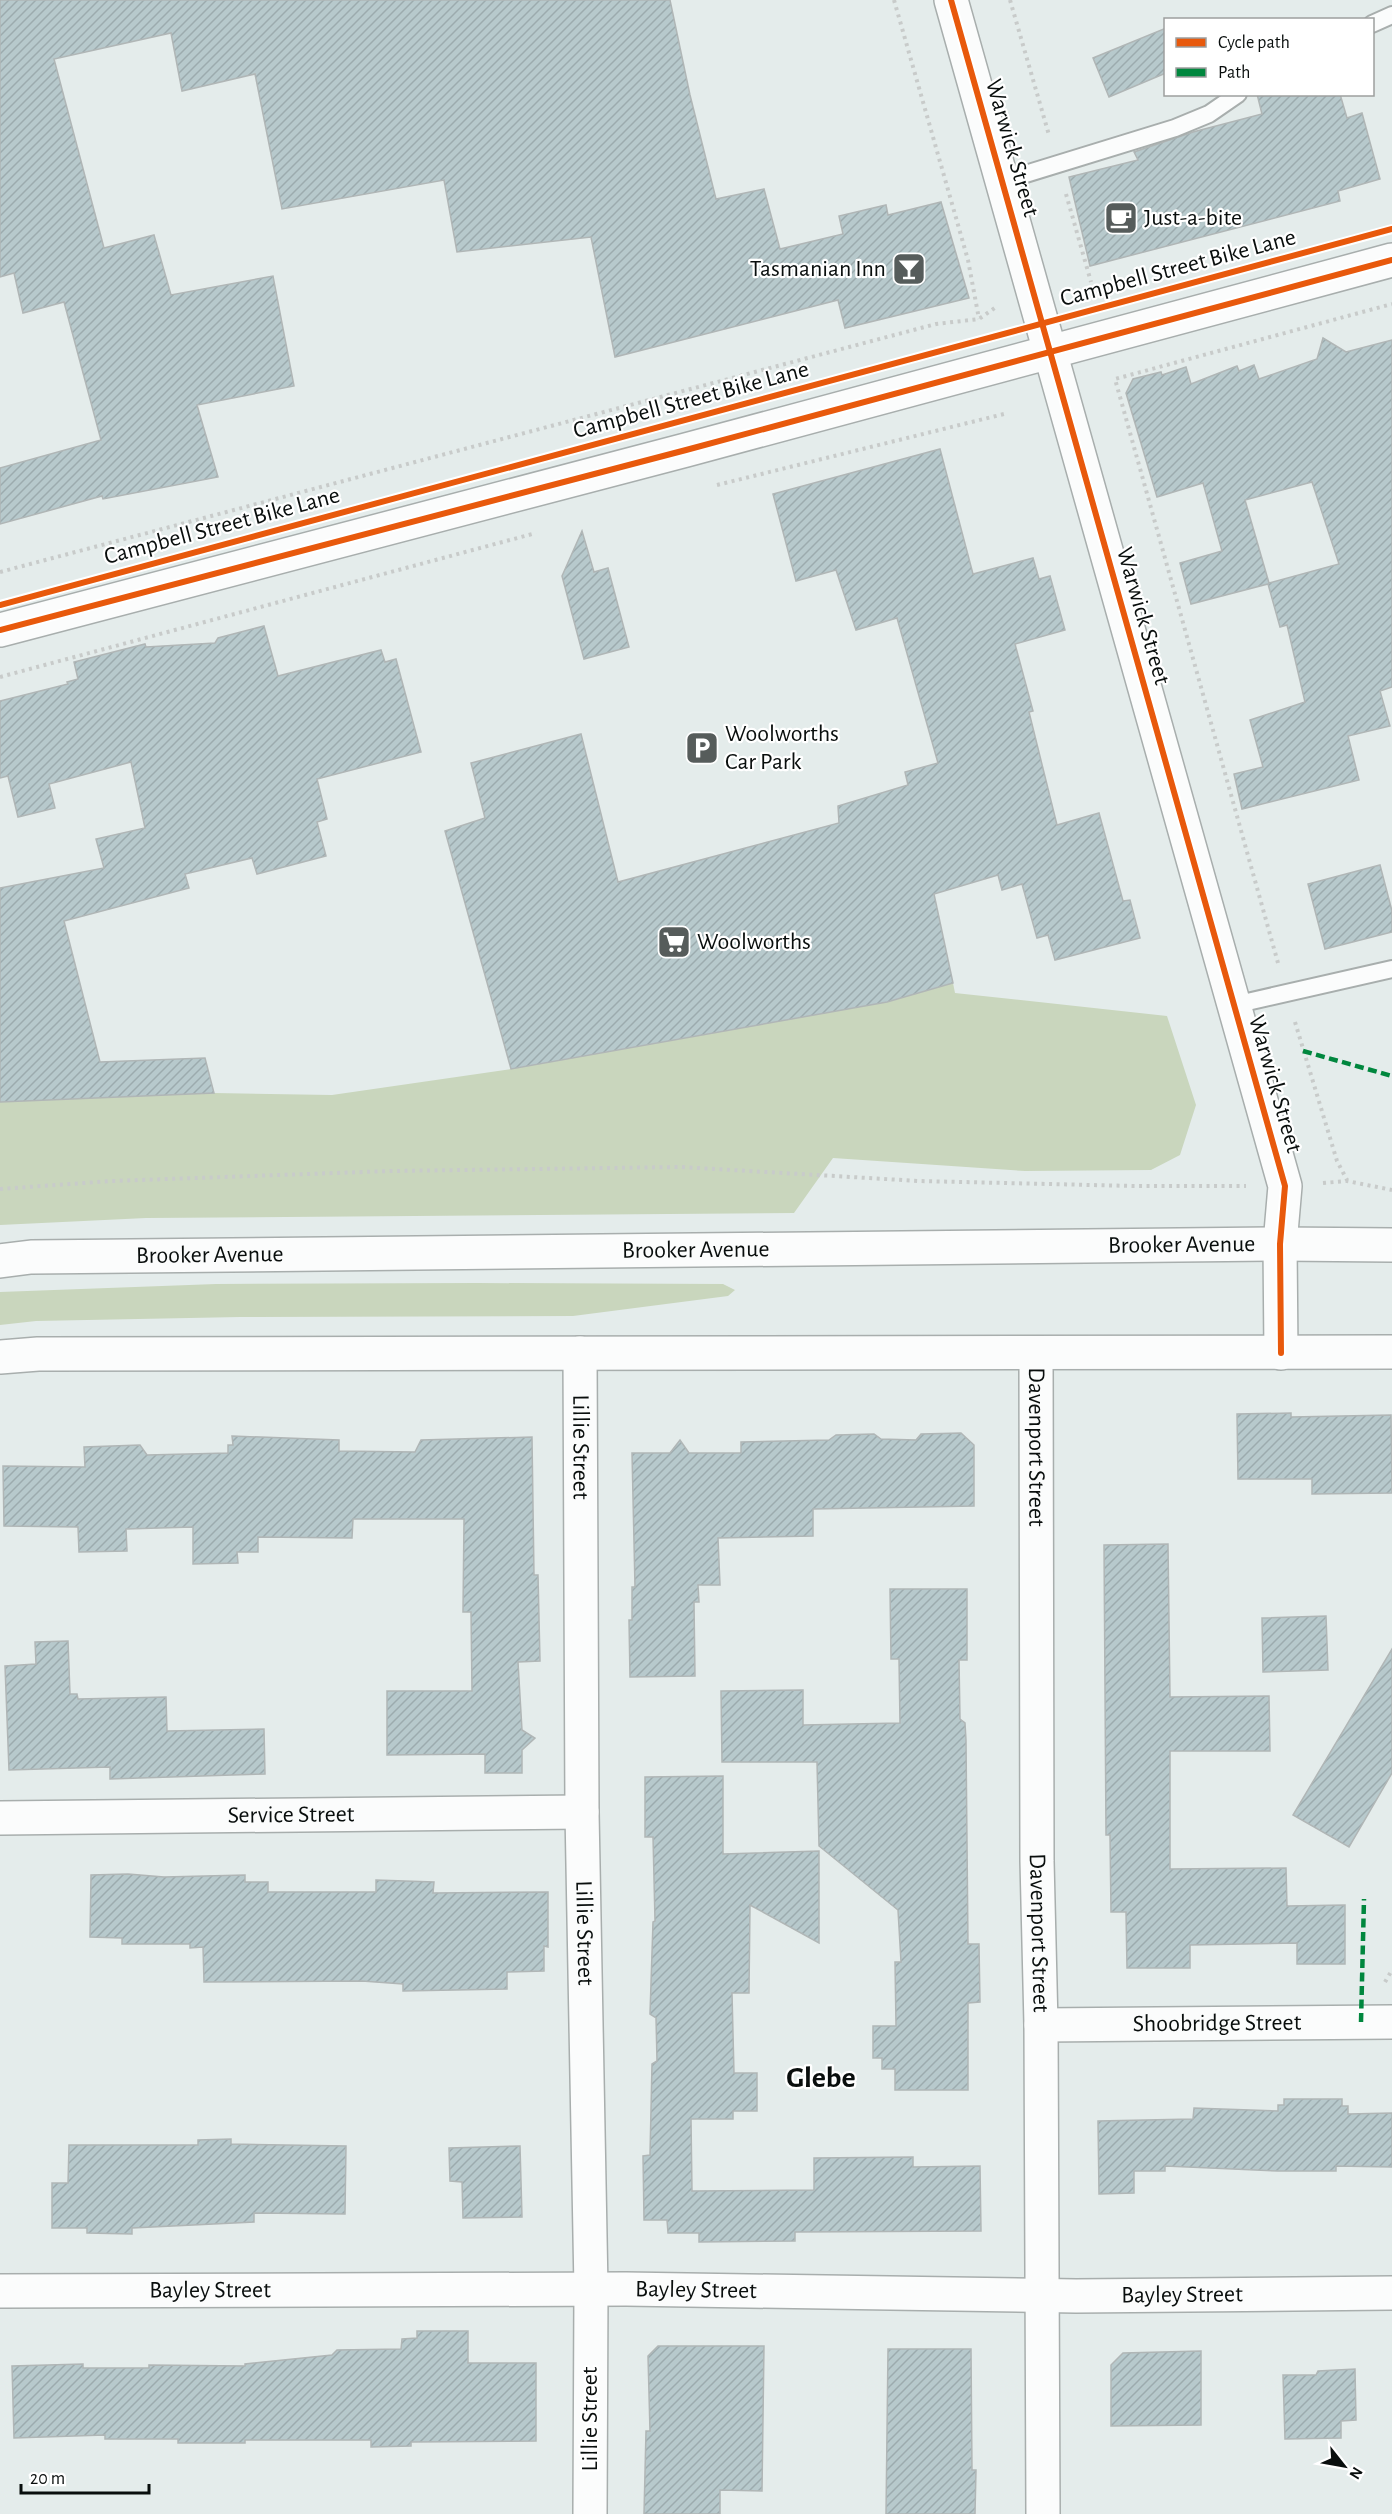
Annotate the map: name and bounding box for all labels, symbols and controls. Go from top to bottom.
legend [1164,18,1374,96]
text: Cycle path [1218,34,1290,52]
text: Path [1218,64,1250,82]
street label: Warwick Street [981,77,1043,220]
cafe icon: Just-a-bite [1103,200,1139,236]
place label: Just-a-bite [1144,206,1242,230]
street label: Campbell Street Bike Lane [1058,225,1298,311]
bar icon: Tasmanian Inn [891,251,927,287]
place label: Tasmanian Inn [750,257,886,281]
street label: Campbell Street Bike Lane [571,357,811,443]
street label: Campbell Street Bike Lane [102,483,342,569]
street label: Warwick Street [1112,545,1174,688]
place label: Woolworths Car Park [725,722,839,774]
parking icon: Woolworths Car Park [684,730,720,766]
supermarket icon: Woolworths [656,924,692,960]
place label: Woolworths [697,930,811,954]
street label: Warwick Street [1244,1013,1306,1156]
street label: Brooker Avenue [1108,1232,1255,1258]
street label: Brooker Avenue [622,1237,770,1263]
street label: Brooker Avenue [136,1242,284,1268]
street label: Davenport Street [1024,1367,1048,1527]
street label: Lillie Street [568,1394,593,1500]
street label: Service Street [227,1802,355,1828]
street label: Davenport Street [1025,1853,1053,2013]
street label: Lillie Street [571,1880,597,1986]
street label: Shoobridge Street [1133,2011,1302,2036]
district label: Glebe [786,2063,856,2093]
street label: Bayley Street [635,2277,757,2303]
street label: Bayley Street [149,2278,271,2303]
street label: Bayley Street [1121,2282,1243,2308]
street label: Lillie Street [578,2366,602,2471]
north arrow [1314,2436,1374,2496]
scale bar [21,2457,148,2495]
text: N [1346,2464,1366,2482]
text: 20 m [30,2470,65,2488]

